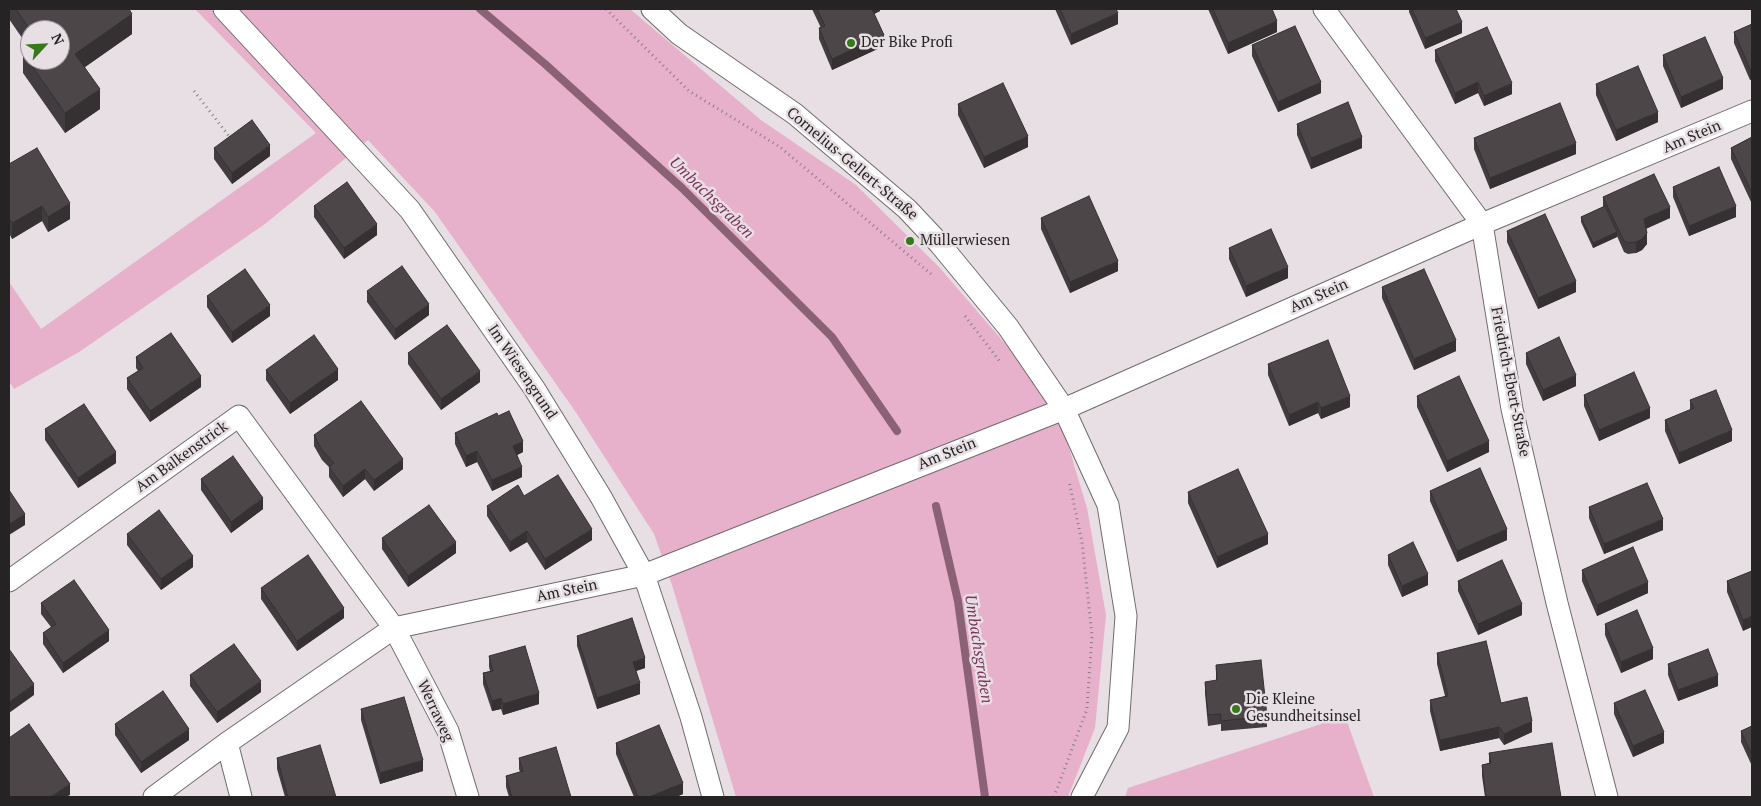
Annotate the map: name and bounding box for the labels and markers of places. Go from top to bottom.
place label: Der Bike Profi [861,34,953,52]
marker: Der Bike Profi [845,37,857,49]
place label: Müllerwiesen [920,232,1010,250]
marker: Müllerwiesen [904,235,916,247]
place label: Die Kleine Gesundheitsinsel [1246,691,1361,726]
marker: Die Kleine Gesundheitsinsel [1230,703,1242,715]

